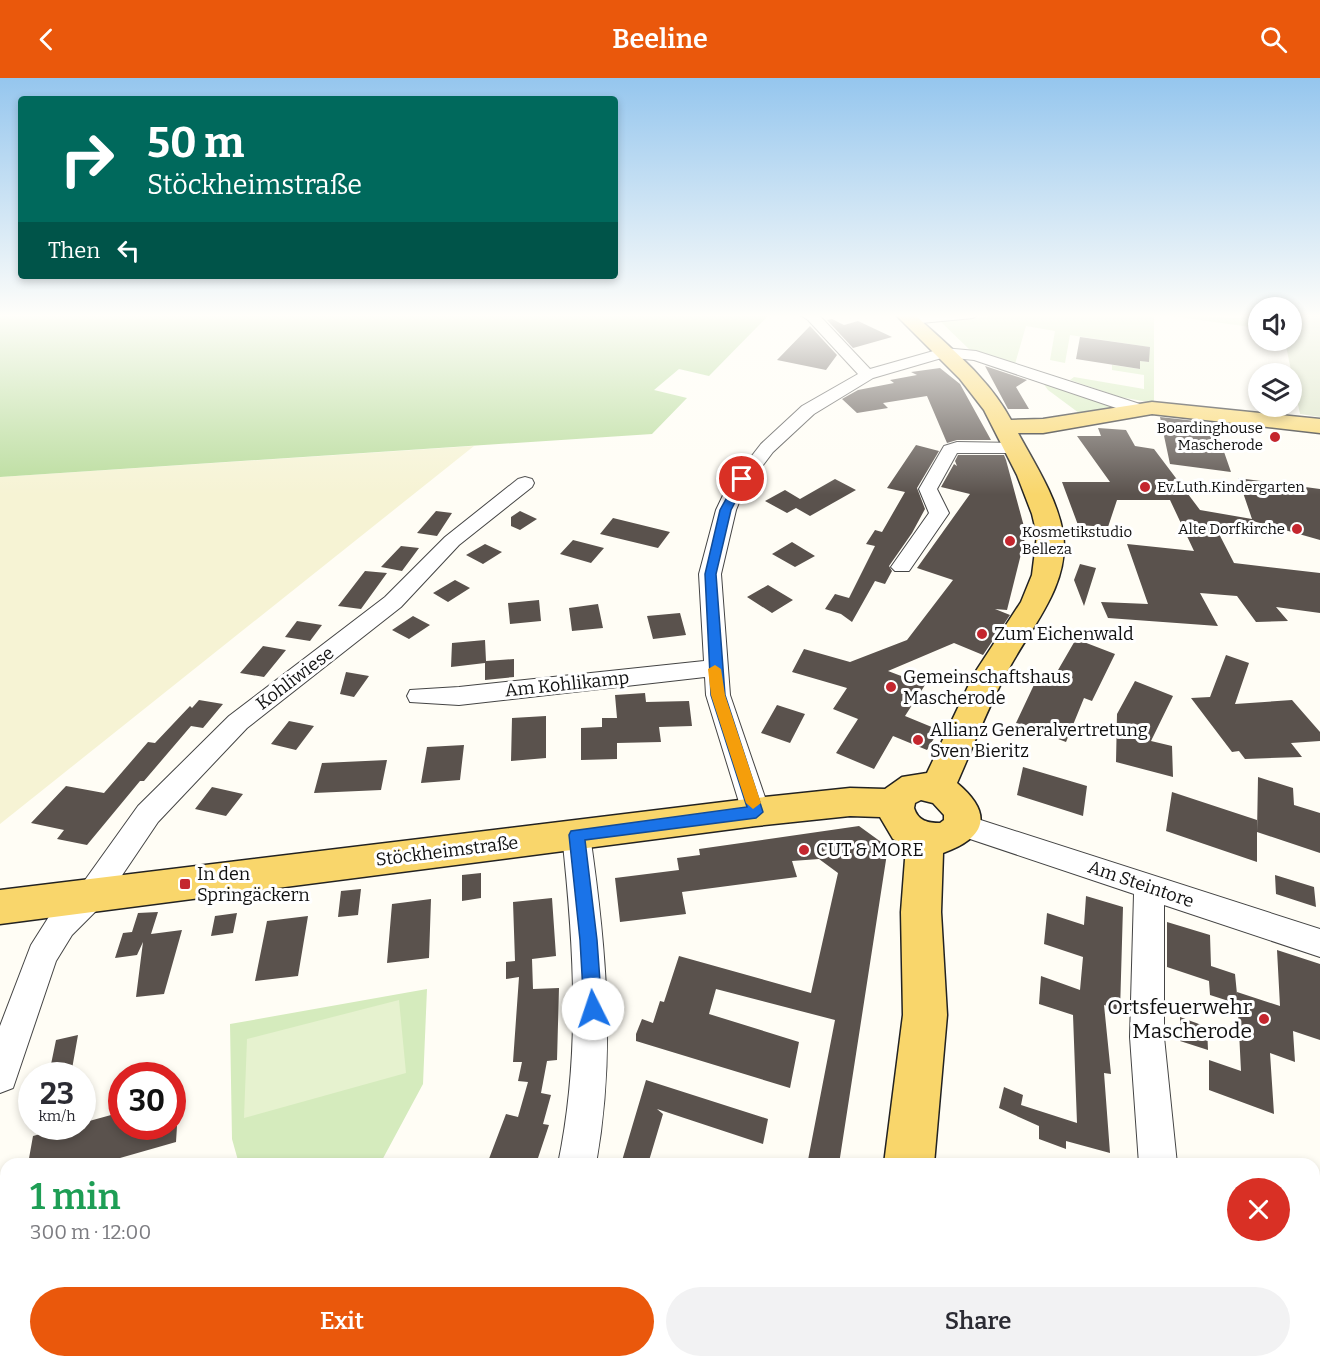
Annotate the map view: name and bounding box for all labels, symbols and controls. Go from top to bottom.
icon: back [30,23,63,56]
text: Beeline [612,23,708,55]
icon: search [1257,23,1290,56]
text: 50 m [147,118,244,168]
icon: right [48,120,126,198]
text: Stöckheimstraße [147,169,362,201]
icon: left [112,234,145,267]
text: Then [48,237,100,264]
map controls [1248,297,1302,417]
button: sound [1248,297,1302,351]
button: layers [1248,363,1302,417]
place label: Boardinghouse Mascherode [1157,419,1263,454]
marker: Boardinghouse Mascherode [1268,430,1282,444]
pin [716,453,767,504]
icon: arrive [725,462,758,495]
place label: Ev.Luth.Kindergarten [1157,478,1305,496]
marker: Ev.Luth.Kindergarten [1138,480,1152,494]
place label: Alte Dorfkirche [1178,520,1285,538]
marker: Alte Dorfkirche [1290,522,1304,536]
place label: Kosmetikstudio Belleza [1022,523,1132,558]
marker: Kosmetikstudio Belleza [1003,534,1017,548]
place label: Zum Eichenwald [994,623,1134,645]
marker: Zum Eichenwald [975,627,989,641]
street label: Kohliwiese [252,642,338,714]
place label: Gemeinschaftshaus Mascherode [903,666,1071,709]
street label: Am Kohlikamp [504,667,630,701]
marker: Gemeinschaftshaus Mascherode [884,680,898,694]
place label: Allianz Generalvertretung Sven Bieritz [930,719,1148,762]
marker: Allianz Generalvertretung Sven Bieritz [911,733,925,747]
street label: Stöckheimstraße [375,831,519,871]
place label: CUT & MORE [816,839,924,861]
marker: CUT & MORE [797,843,811,857]
street label: Am Steintore [1085,856,1197,912]
place label: In den Springäckern [197,863,310,906]
marker: In den Springäckern [178,877,192,891]
position arrow [561,977,625,1041]
place label: Ortsfeuerwehr Mascherode [1107,994,1252,1044]
marker: Ortsfeuerwehr Mascherode [1257,1012,1271,1026]
speed limit sign: 30 [108,1062,186,1140]
text: 23 [40,1076,74,1112]
text: km/h [38,1107,76,1125]
text: 1 min [30,1175,121,1219]
button: close [1227,1178,1290,1241]
text: 300 m · 12:00 [30,1220,151,1244]
button: Exit [30,1287,654,1356]
button: Share [666,1287,1290,1356]

